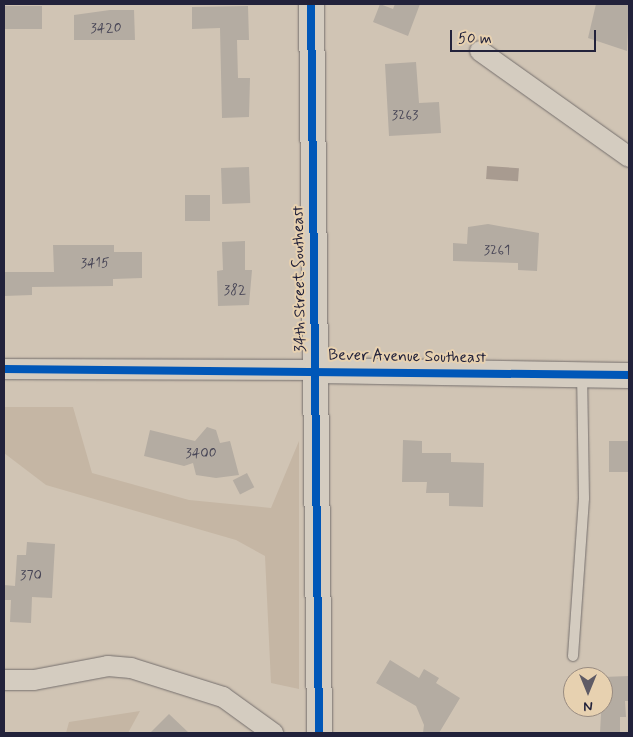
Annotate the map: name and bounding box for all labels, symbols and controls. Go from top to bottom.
house number: 3420 [91,20,121,36]
scale bar [453,20,599,52]
text: 50 m [458,29,492,49]
house number: 3263 [392,107,418,123]
street label: 34th Street Southeast [289,206,311,352]
house number: 3261 [484,242,510,258]
house number: 3415 [81,255,109,271]
house number: 382 [224,282,246,298]
street label: Bever Avenue Southeast [326,346,488,368]
house number: 3400 [185,445,217,461]
house number: 370 [20,567,42,583]
north arrow [563,667,613,717]
text: N [583,697,593,715]

